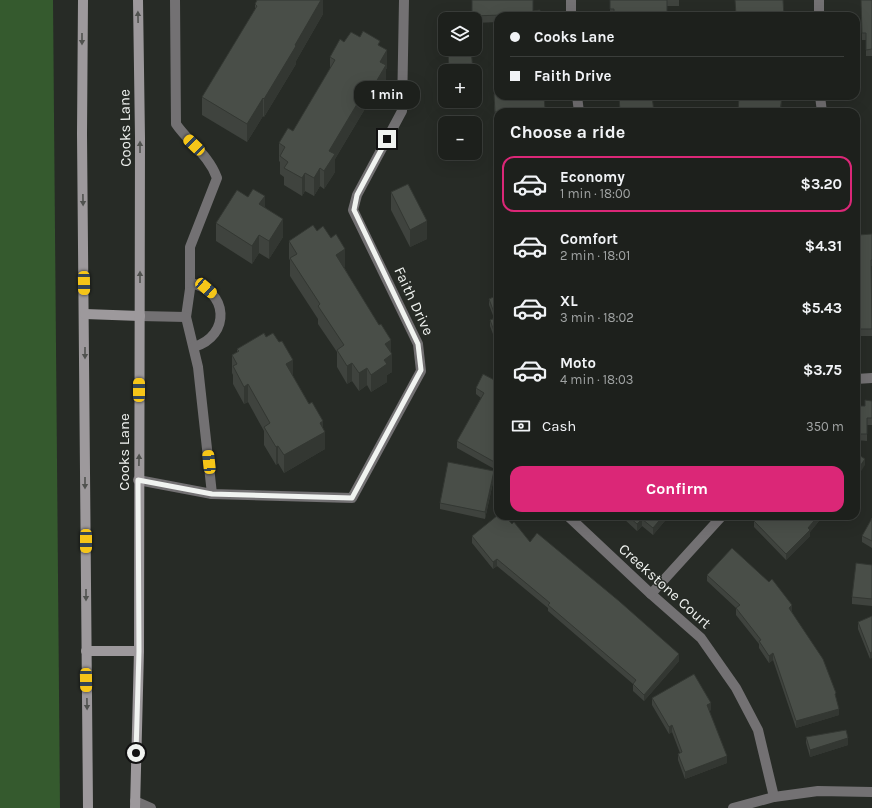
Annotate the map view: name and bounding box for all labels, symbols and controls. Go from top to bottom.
one-way arrow [135,10,141,23]
map controls [438,12,482,160]
button: layers [438,12,482,56]
text: Cooks Lane [534,28,615,46]
one-way arrow [79,33,86,45]
button: + [438,64,482,108]
text: Faith Drive [534,67,611,85]
callout: 1 min [354,81,420,109]
text: 1 min [371,87,403,102]
street label: Cooks Lane [115,89,135,167]
button: − [438,116,482,160]
text: Choose a ride [510,121,625,143]
route end [378,130,396,148]
car [181,132,207,158]
one-way arrow [137,140,143,153]
icon: car [512,166,548,202]
text: Economy [560,168,625,186]
text: $3.20 [801,175,842,193]
text: 1 min · 18:00 [560,186,630,201]
one-way arrow [79,194,86,206]
icon: car [512,228,548,264]
text: Comfort [560,230,618,248]
text: $4.31 [805,237,842,255]
text: 2 min · 18:01 [560,248,630,263]
street label: Faith Drive [390,264,438,338]
one-way arrow [137,270,143,283]
car [78,271,90,295]
car [193,276,219,300]
icon: car [512,290,548,326]
text: XL [560,292,578,310]
text: $5.43 [801,299,842,317]
text: 3 min · 18:02 [560,310,634,325]
one-way arrow [82,347,88,360]
icon: car [512,352,548,388]
text: Moto [560,354,596,372]
text: $3.75 [803,361,842,379]
text: 4 min · 18:03 [560,372,633,387]
car [133,378,145,402]
street label: Cooks Lane [115,413,133,491]
icon: cash [510,415,532,437]
text: Cash [542,417,576,435]
text: 350 m [806,419,844,434]
car [202,449,216,475]
one-way arrow [136,453,142,466]
button: Confirm [510,466,844,512]
one-way arrow [82,477,88,490]
car [80,529,92,553]
street label: Creekstone Court [615,540,715,632]
one-way arrow [83,589,89,602]
car [80,668,92,692]
one-way arrow [84,698,90,711]
route start [127,744,145,762]

